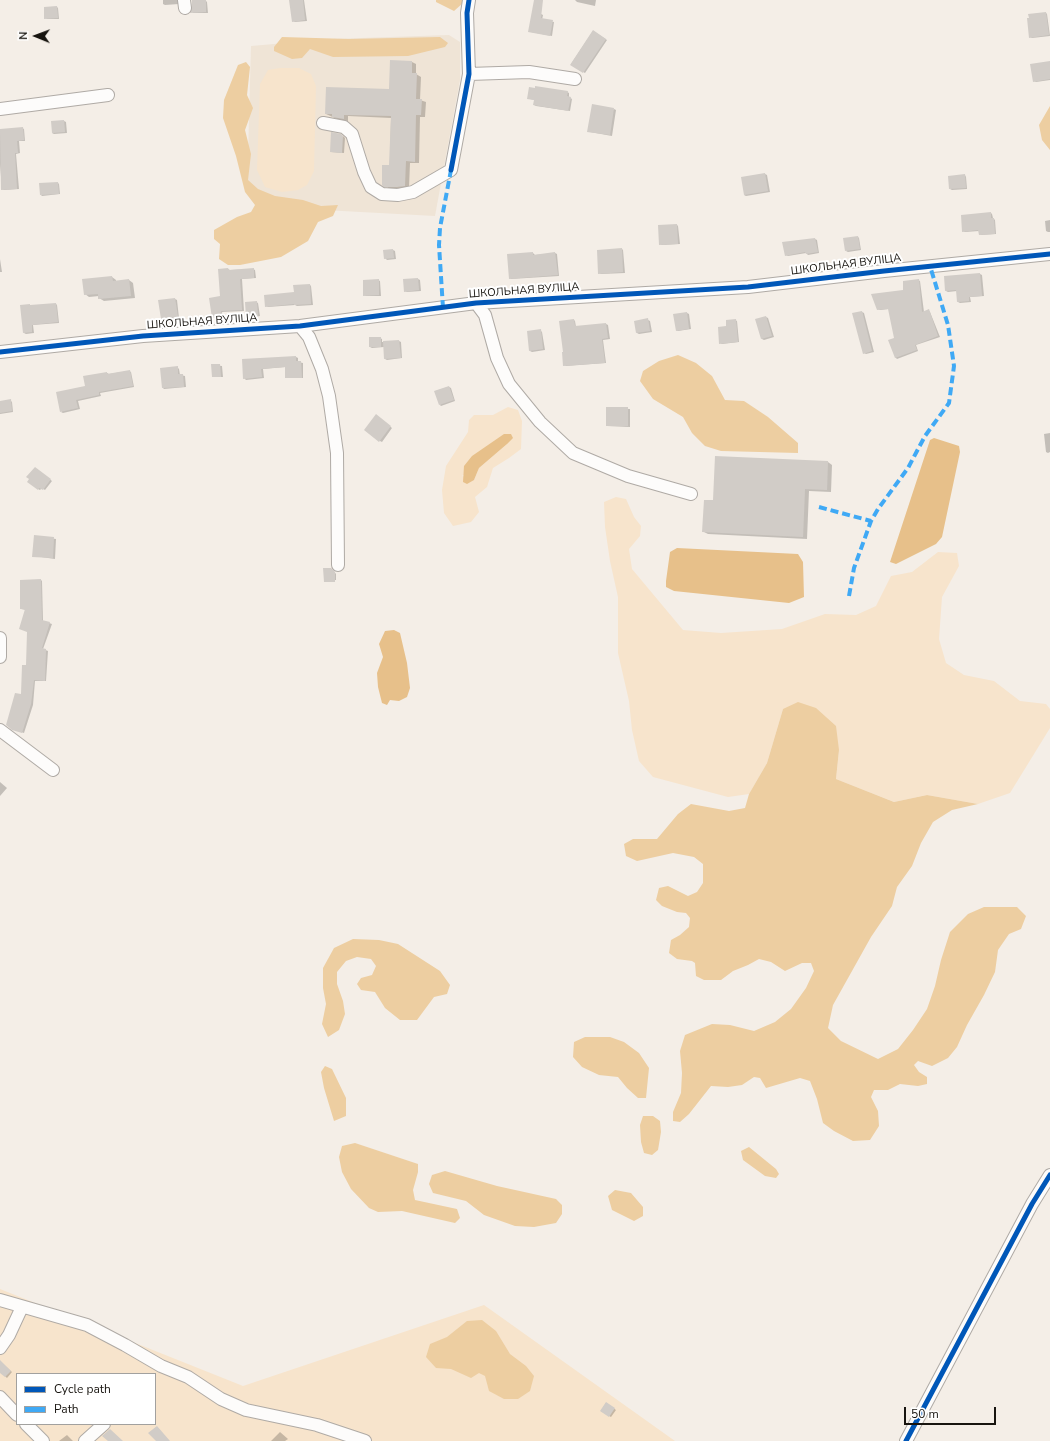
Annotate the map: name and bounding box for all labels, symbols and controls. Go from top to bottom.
north arrow [16,16,56,56]
text: N [16,32,31,40]
street label: ШКОЛЬНАЯ ВУЛІЦА [790,252,902,278]
street label: ШКОЛЬНАЯ ВУЛІЦА [468,281,580,301]
street label: ШКОЛЬНАЯ ВУЛІЦА [146,312,258,332]
legend [16,1373,156,1425]
text: Cycle path [54,1381,111,1397]
scale bar [906,1399,998,1425]
text: Path [54,1401,79,1417]
text: 50 m [911,1406,939,1422]

